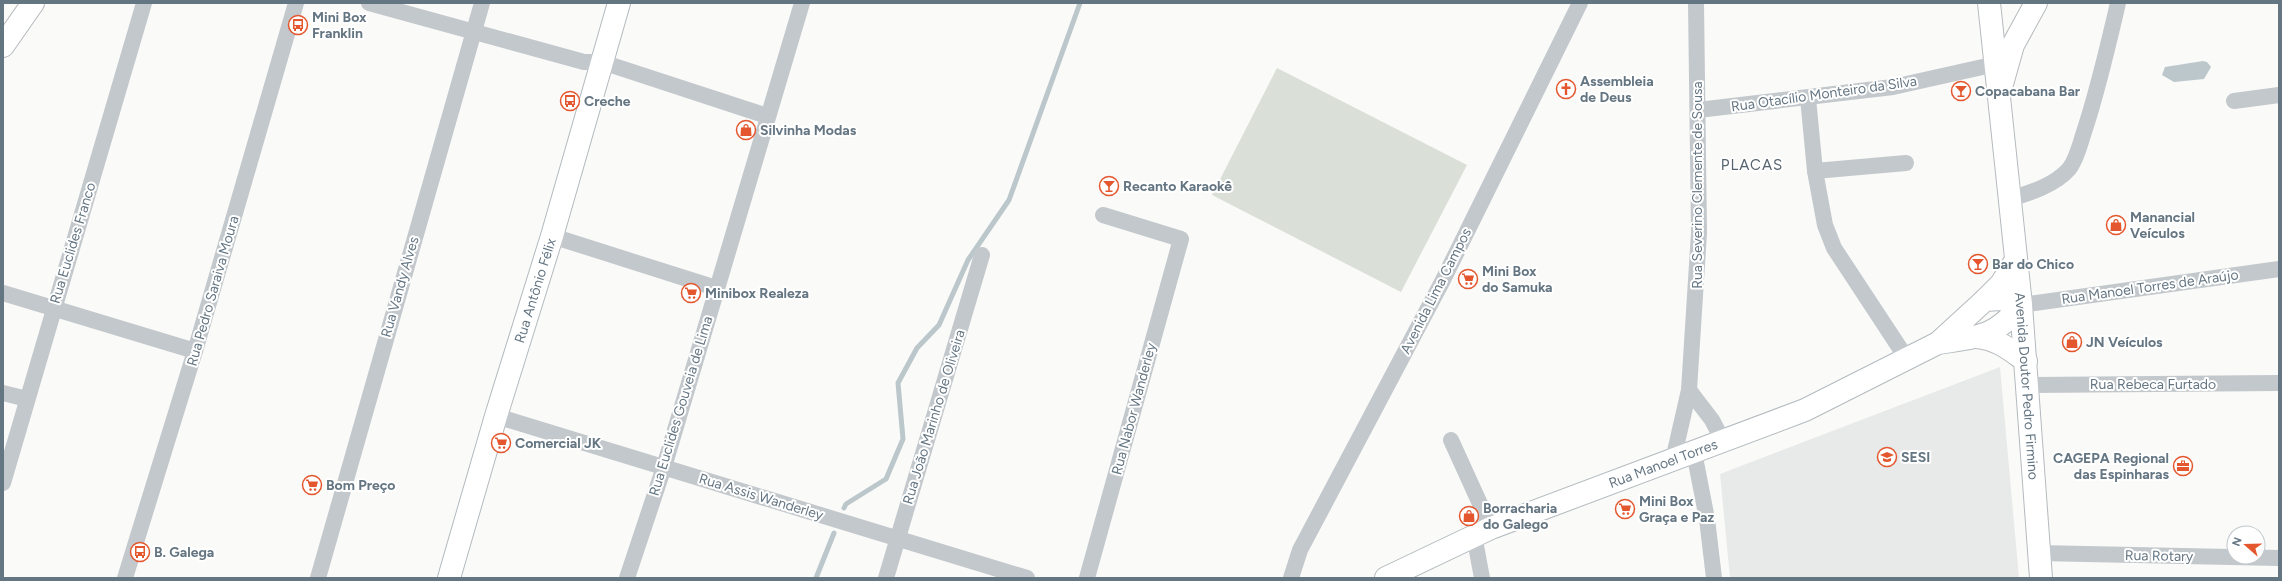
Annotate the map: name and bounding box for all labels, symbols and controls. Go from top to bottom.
place label: Mini Box Franklin [312,9,367,42]
bus stop icon: Mini Box Franklin [287,14,309,36]
place label: Assembleia de Deus [1580,73,1654,106]
street label: Rua Otacílio Monteiro da Silva [1730,73,1918,115]
church icon: Assembleia de Deus [1555,78,1577,100]
bar icon: Copacabana Bar [1950,80,1972,102]
street label: Rua Severino Clemente de Sousa [1689,81,1706,289]
place label: Copacabana Bar [1975,83,2081,100]
bus stop icon: Creche [559,90,581,112]
place label: Creche [584,93,631,110]
shop icon: Silvinha Modas [735,119,757,141]
place label: Silvinha Modas [760,122,857,139]
district label: PLACAS [1721,156,1783,174]
bar icon: Recanto Karaokê [1098,175,1120,197]
place label: Recanto Karaokê [1123,178,1232,195]
street label: Rua Euclides Franco [46,180,100,306]
place label: Manancial Veículos [2130,209,2195,242]
street label: Rua Pedro Saraiva Moura [183,214,243,368]
shop icon: Manancial Veículos [2105,214,2127,236]
street label: Avenida Lima Campos [1397,225,1475,357]
street label: Rua Vandy Alves [377,235,423,339]
street label: Rua Antônio Félix [511,236,559,345]
bar icon: Bar do Chico [1967,253,1989,275]
place label: Bar do Chico [1992,256,2074,273]
place label: Mini Box do Samuka [1482,263,1553,296]
street label: Rua Manoel Torres de Araújo [2060,266,2240,308]
supermarket icon: Mini Box do Samuka [1457,268,1479,290]
supermarket icon: Minibox Realeza [680,282,702,304]
place label: Minibox Realeza [705,285,809,302]
street label: Avenida Doutor Pedro Firmino [2011,291,2042,480]
street label: Rua Euclides Gouveia de Lima [646,314,716,498]
street label: Rua João Marinho de Oliveira [899,328,969,506]
shop icon: JN Veículos [2061,331,2083,353]
place label: JN Veículos [2086,334,2163,351]
street label: Rua Nabor Wanderley [1108,341,1160,477]
street label: Rua Rebeca Furtado [2090,376,2216,393]
supermarket icon: Comercial JK [490,432,512,454]
place label: Comercial JK [515,435,602,452]
street label: Rua Manoel Torres [1606,435,1720,492]
school or university icon: SESI [1876,446,1898,468]
place label: SESI [1901,449,1930,466]
place label: CAGEPA Regional das Espinharas [2053,450,2169,483]
office icon: CAGEPA Regional das Espinharas [2172,455,2194,477]
street label: Rua Assis Wanderley [697,470,826,524]
supermarket icon: Bom Preço [301,474,323,496]
place label: Bom Preço [326,477,396,494]
place label: Mini Box Graça e Paz [1639,493,1714,526]
supermarket icon: Mini Box Graça e Paz [1614,498,1636,520]
place label: Borracharia do Galego [1483,500,1557,533]
shop icon: Borracharia do Galego [1458,505,1480,527]
north arrow [2226,525,2266,565]
text: N [2230,536,2245,548]
bus stop icon: B. Galega [129,541,151,563]
place label: B. Galega [154,544,214,561]
street label: Rua Rotary [2125,547,2194,565]

